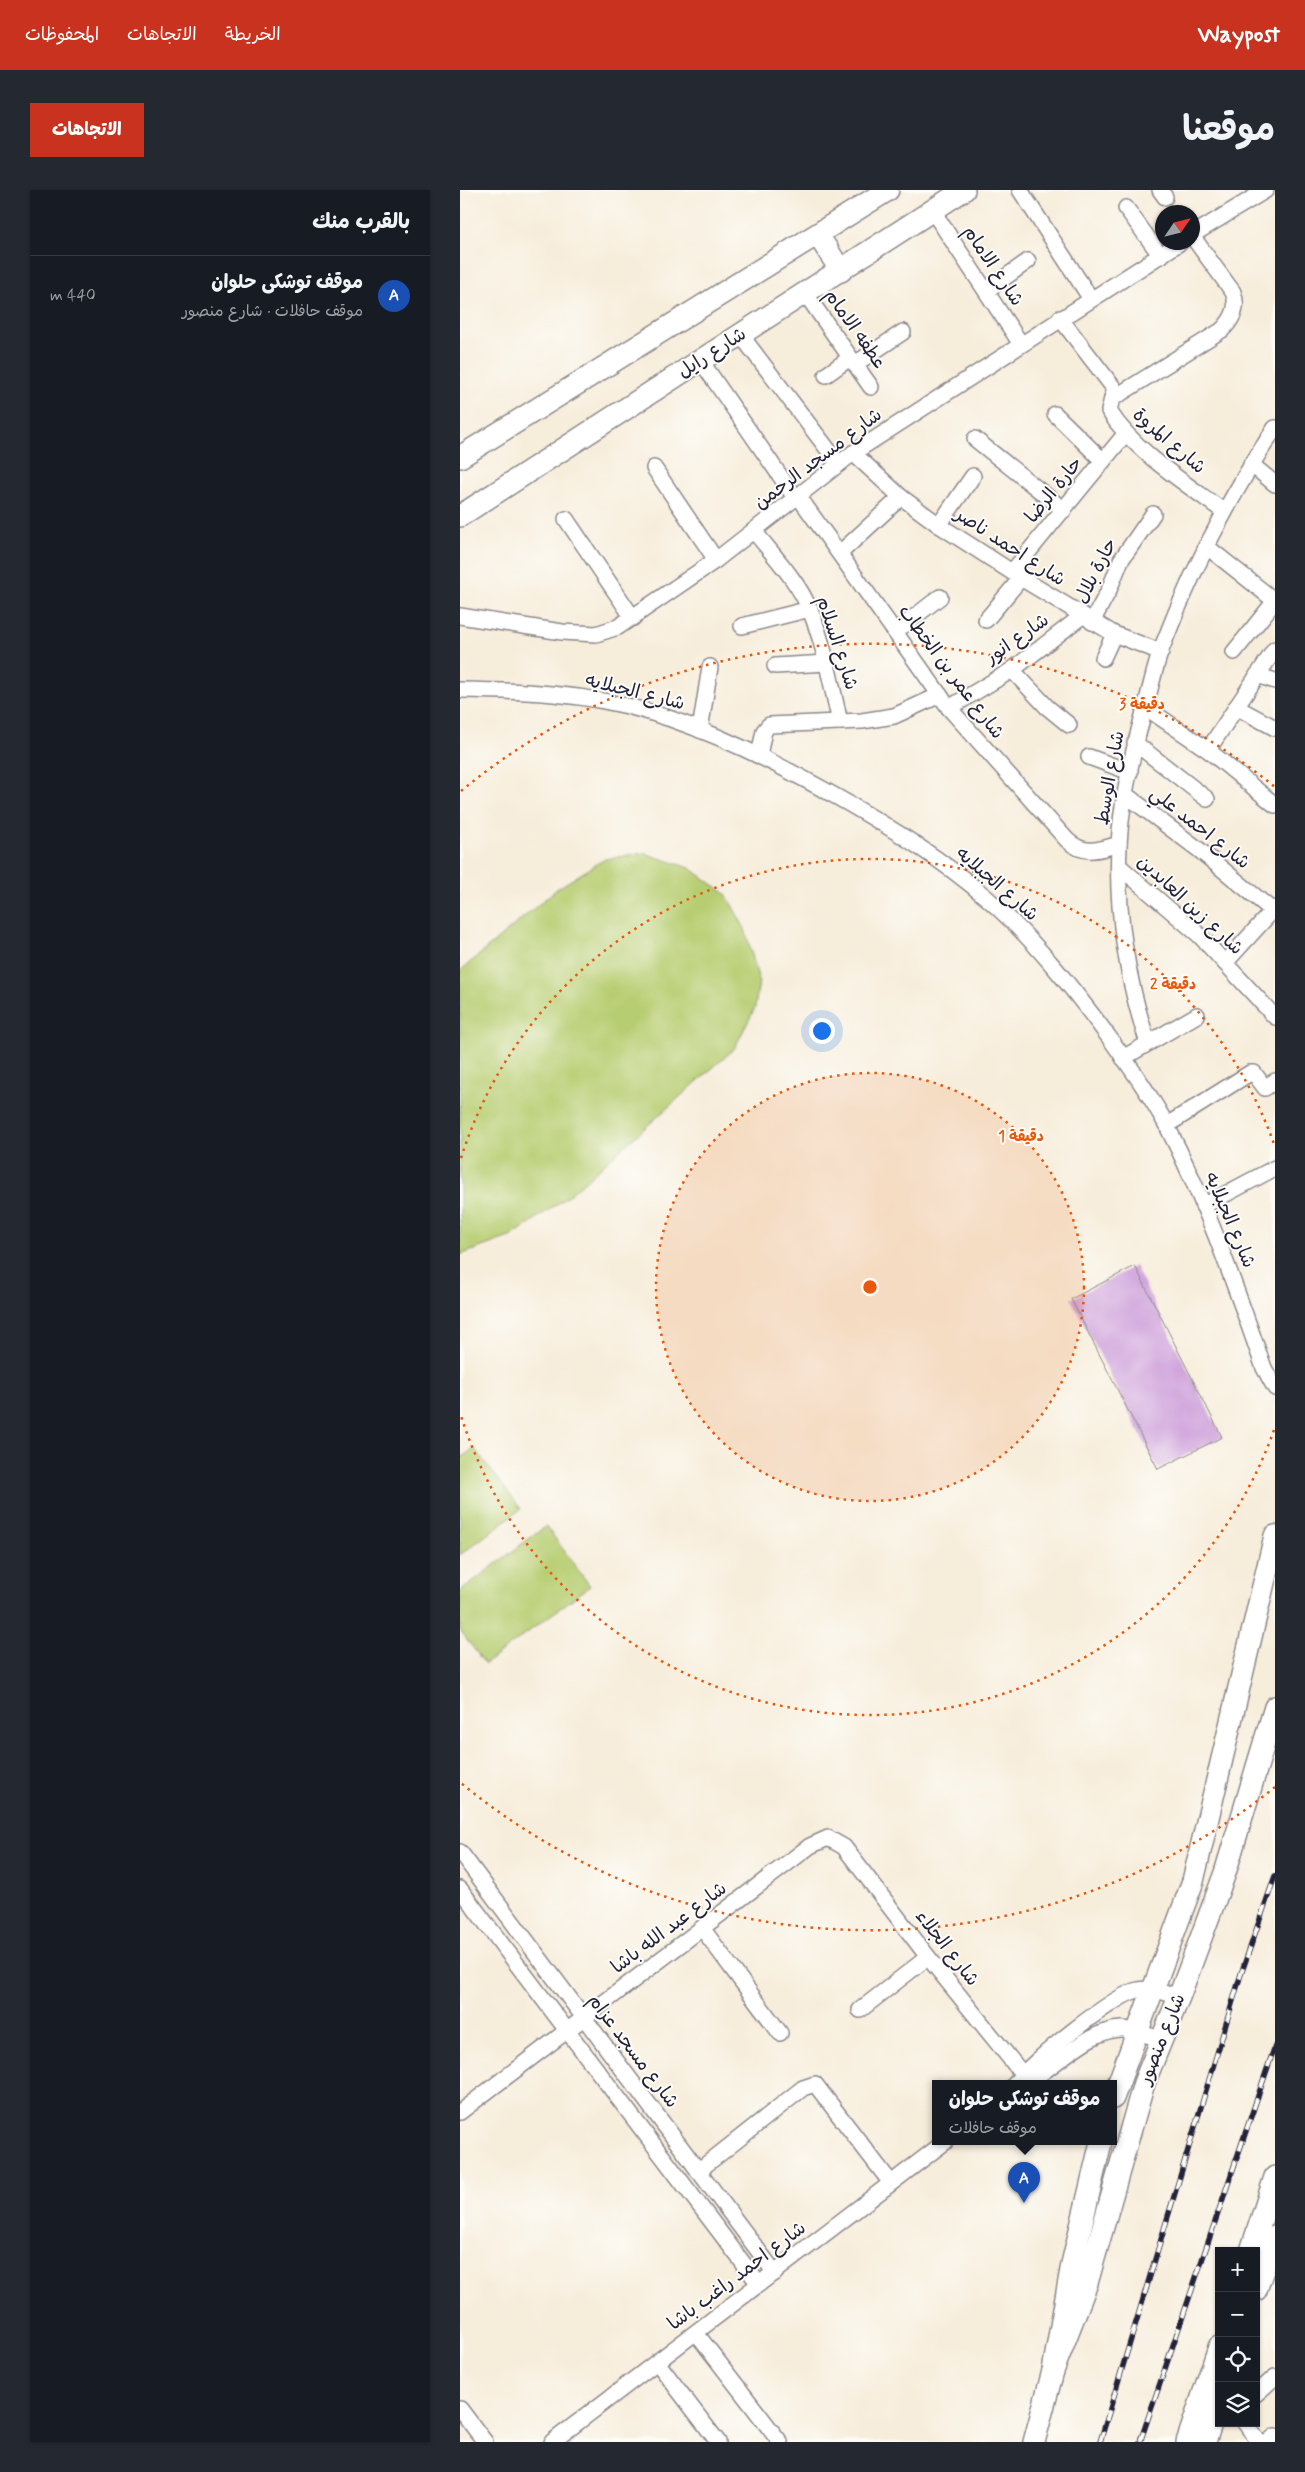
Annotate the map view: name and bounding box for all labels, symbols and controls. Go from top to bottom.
text: Waypost [1198,20,1280,51]
text: المحفوظات [25,23,99,47]
text: الاتجاهات [127,23,197,47]
text: الخريطة [225,23,281,47]
button: الاتجاهات [30,103,144,157]
text: موقعنا [1182,107,1275,153]
north arrow [1155,205,1200,250]
text: بالقرب منك [312,208,410,236]
street label: شارع الامام [956,221,1029,312]
text: موقف توشكى حلوان [211,270,363,295]
street label: عطفه الامام [818,284,892,374]
text: 440 m [50,285,96,306]
text: A [389,285,399,306]
text: موقف حافلات · شارع منصور [182,301,363,322]
street label: شارع رايل [673,322,751,384]
street label: شارع المروة [1127,402,1211,480]
street label: شارع مسجد الرحمن [749,403,887,515]
street label: حارة الرضا [1020,452,1088,528]
street label: شارع احمد ناصر [948,501,1070,592]
street label: حارة بلال [1069,534,1123,608]
street label: شارع السلام [809,593,864,693]
street label: شارع عمر بن الخطاب [892,600,1010,744]
street label: شارع انور [979,608,1054,671]
street label: شارع الجبلايه [583,668,687,716]
text: 3 دقيقة [1119,695,1165,715]
street label: شارع الوسط [1089,729,1131,827]
street label: شارع احمد علي [1143,781,1255,877]
street label: شارع الجبلايه [950,841,1044,927]
street label: شارع زين العابدين [1132,849,1248,961]
text: 2 دقيقة [1150,975,1196,995]
your location [809,1018,835,1044]
text: 1 دقيقة [998,1127,1044,1147]
street label: شارع الجبلايه [1199,1168,1261,1272]
centre of rings [861,1278,879,1296]
street label: شارع عبد الله باشا [606,1876,732,1980]
street label: شارع الجلاء [909,1905,985,1991]
street label: شارع مسجد عزام [581,1989,684,2114]
street label: شارع منصور [1132,1990,1192,2090]
popup [932,2080,1117,2145]
text: موقف توشكى حلوان [949,2087,1100,2112]
text: موقف حافلات [949,2118,1037,2139]
pin: A [1008,2162,1040,2203]
street label: شارع احمد راغب باشا [663,2216,811,2336]
map controls [1215,2247,1260,2427]
button: + [1215,2247,1260,2292]
button: − [1215,2292,1260,2337]
button: locate [1215,2337,1260,2382]
button: layers [1215,2382,1260,2427]

